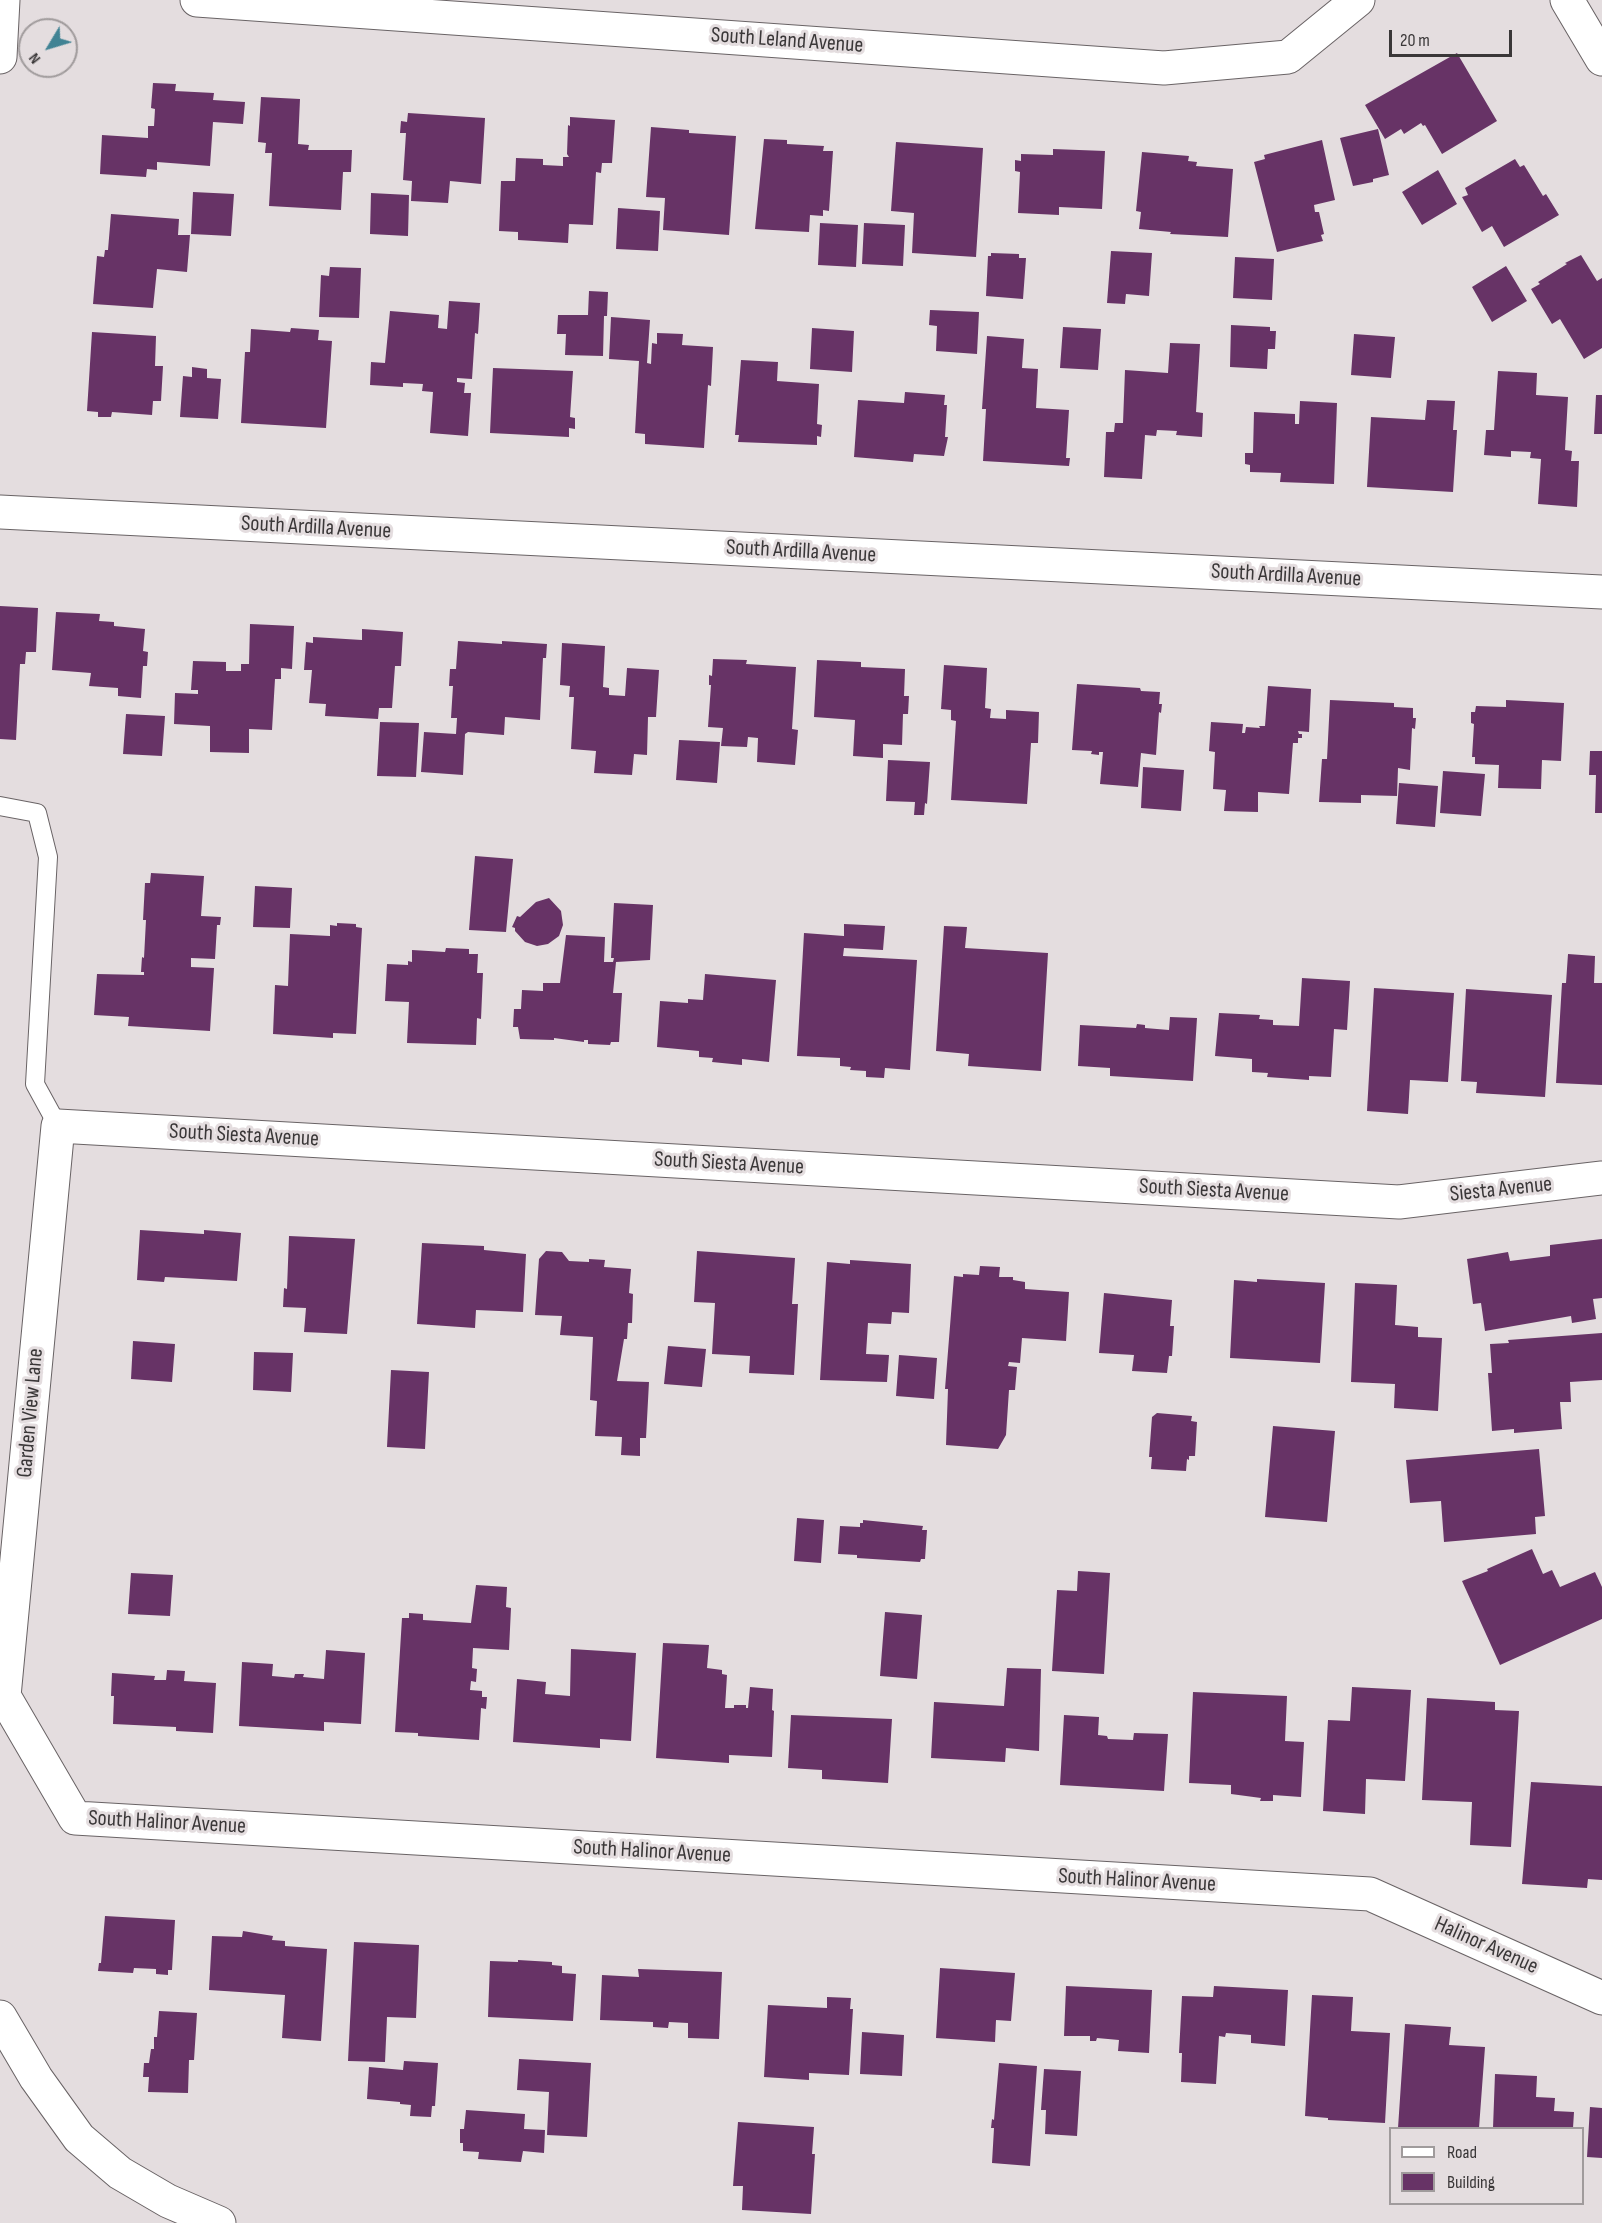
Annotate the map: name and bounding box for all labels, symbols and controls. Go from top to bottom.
north arrow [18,18,78,78]
scale bar [1392,18,1515,56]
street label: South Leland Avenue [710,23,864,59]
text: 20 m [1400,30,1430,51]
text: N [25,49,45,67]
street label: South Ardilla Avenue [240,511,392,545]
street label: South Ardilla Avenue [725,535,877,569]
street label: South Ardilla Avenue [1210,559,1362,593]
street label: South Siesta Avenue [168,1119,320,1153]
street label: South Siesta Avenue [653,1147,805,1181]
street label: Siesta Avenue [1449,1172,1553,1208]
street label: South Siesta Avenue [1138,1174,1290,1208]
street label: Garden View Lane [12,1347,50,1479]
street label: South Halinor Avenue [88,1806,246,1840]
street label: South Halinor Avenue [573,1835,731,1869]
street label: South Halinor Avenue [1058,1864,1216,1898]
street label: Halinor Avenue [1430,1911,1542,1981]
legend [1389,2127,1584,2205]
text: Road [1447,2142,1477,2163]
text: Building [1447,2172,1495,2193]

